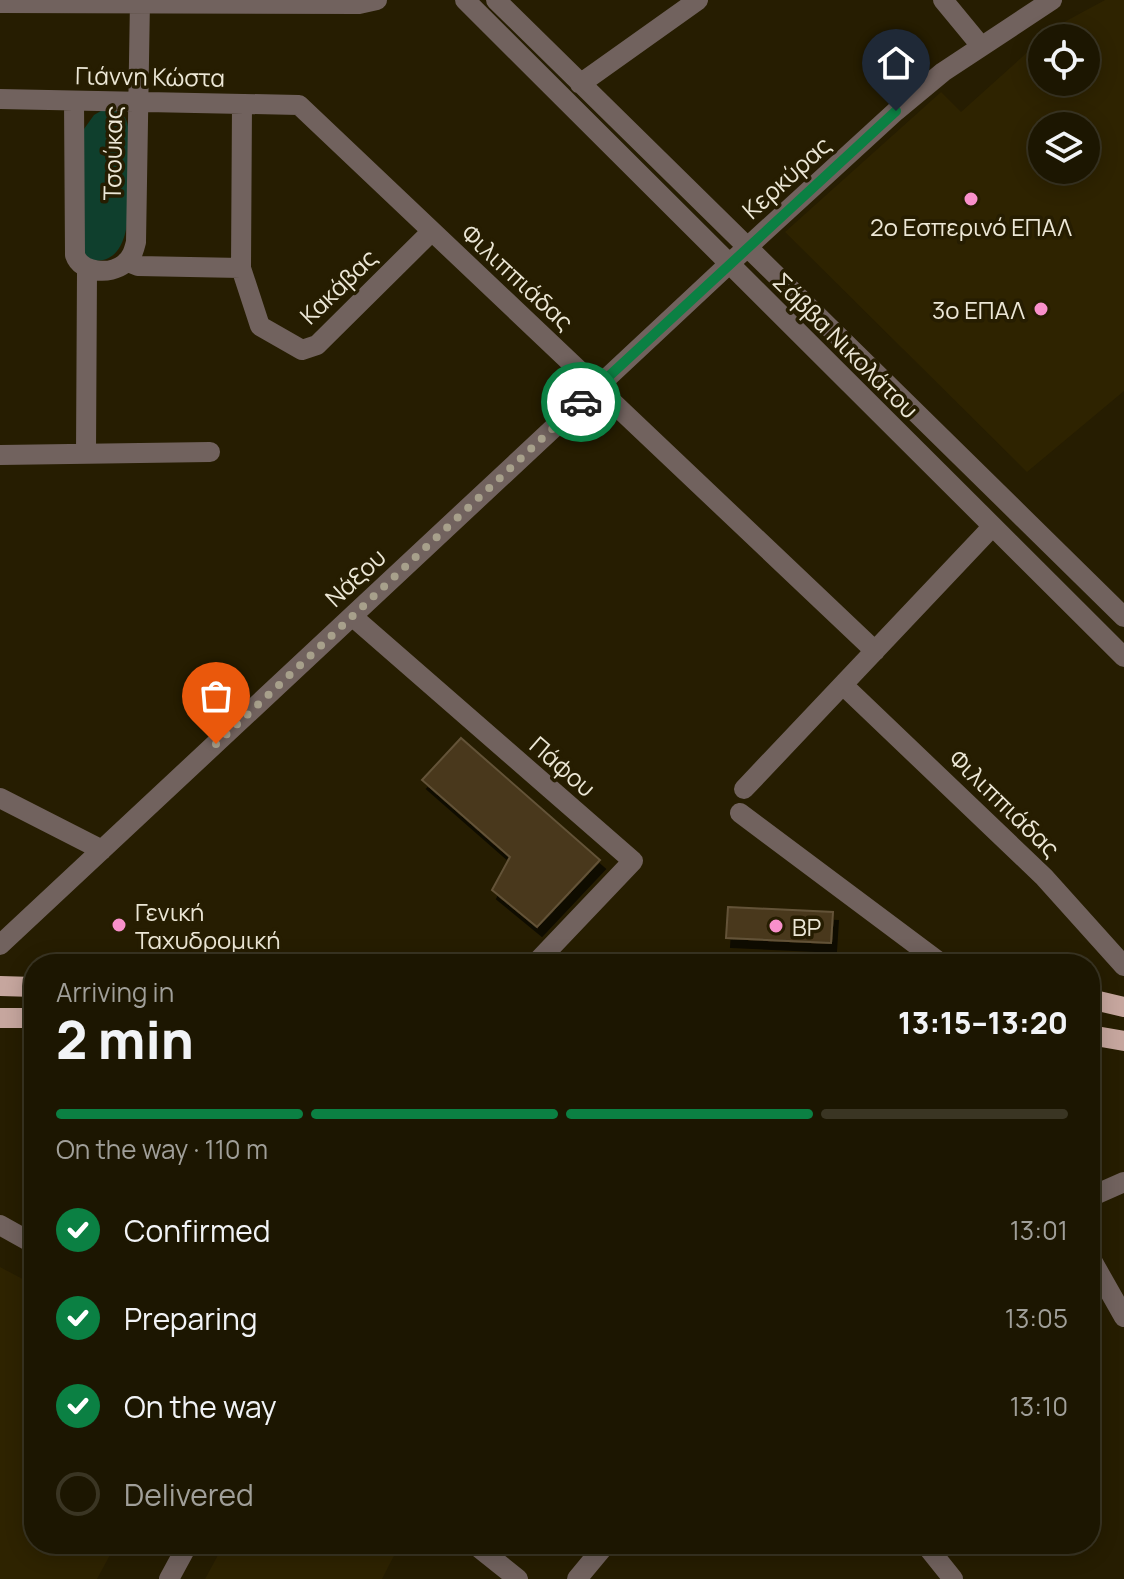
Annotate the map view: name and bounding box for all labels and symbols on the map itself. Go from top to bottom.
pin [862,29,930,111]
street label: Γιάννη Κώστα [75,58,225,94]
street label: Τσούκας [95,105,129,201]
street label: Κερκύρας [735,128,837,226]
marker: 2ο Εσπερινό ΕΠΑΛ [962,190,980,208]
place label: 2ο Εσπερινό ΕΠΑΛ [870,210,1073,243]
street label: Φιλιππιάδας [455,217,581,337]
street label: Κακάβας [292,241,384,331]
street label: Σάββα Νικολάτου [766,265,926,425]
place label: 3ο ΕΠΑΛ [932,293,1026,326]
marker: 3ο ΕΠΑΛ [1032,300,1050,318]
courier [541,362,621,442]
street label: Νάξου [318,540,392,614]
pin [182,662,250,744]
street label: Πάφου [523,728,603,804]
street label: Φιλιππιάδας [942,742,1068,864]
place label: Γενική Ταχυδρομική [135,895,280,956]
place label: BP [792,910,821,943]
marker: Γενική Ταχυδρομική [110,916,128,934]
marker: BP [767,917,785,935]

